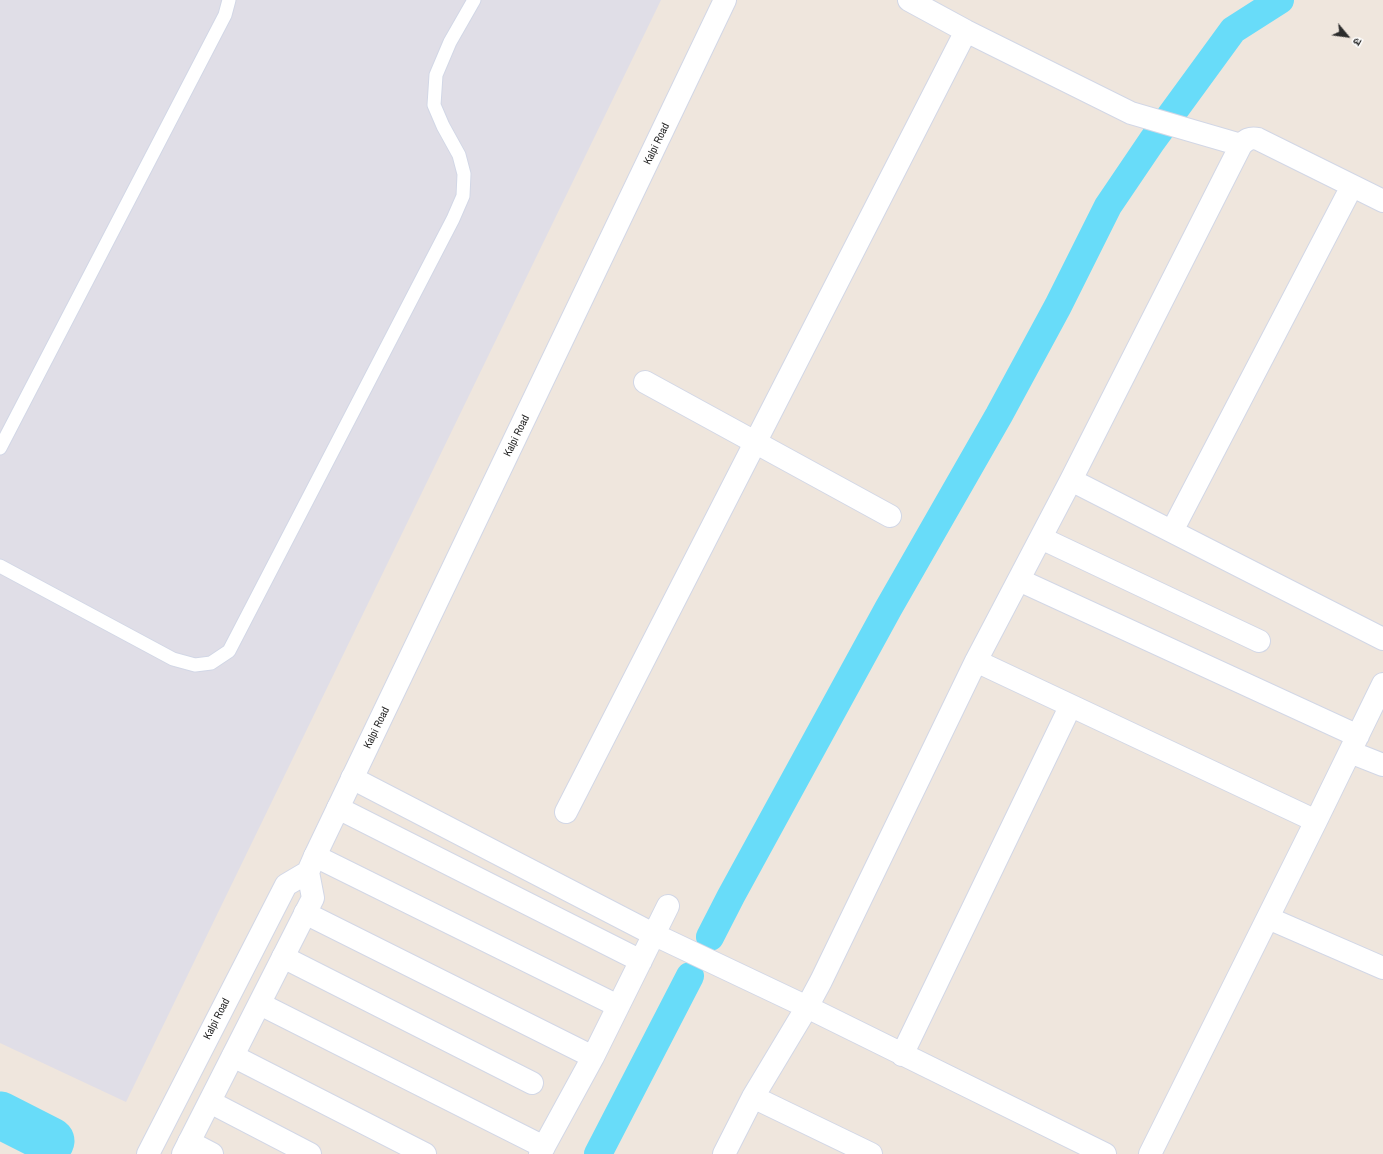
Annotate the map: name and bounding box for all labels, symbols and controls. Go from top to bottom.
north arrow [1327,16,1367,56]
text: उ [1350,36,1365,48]
street label: Kalpi Road [641,121,673,167]
street label: Kalpi Road [501,413,533,459]
street label: Kalpi Road [361,705,393,751]
street label: Kalpi Road [201,996,233,1042]

